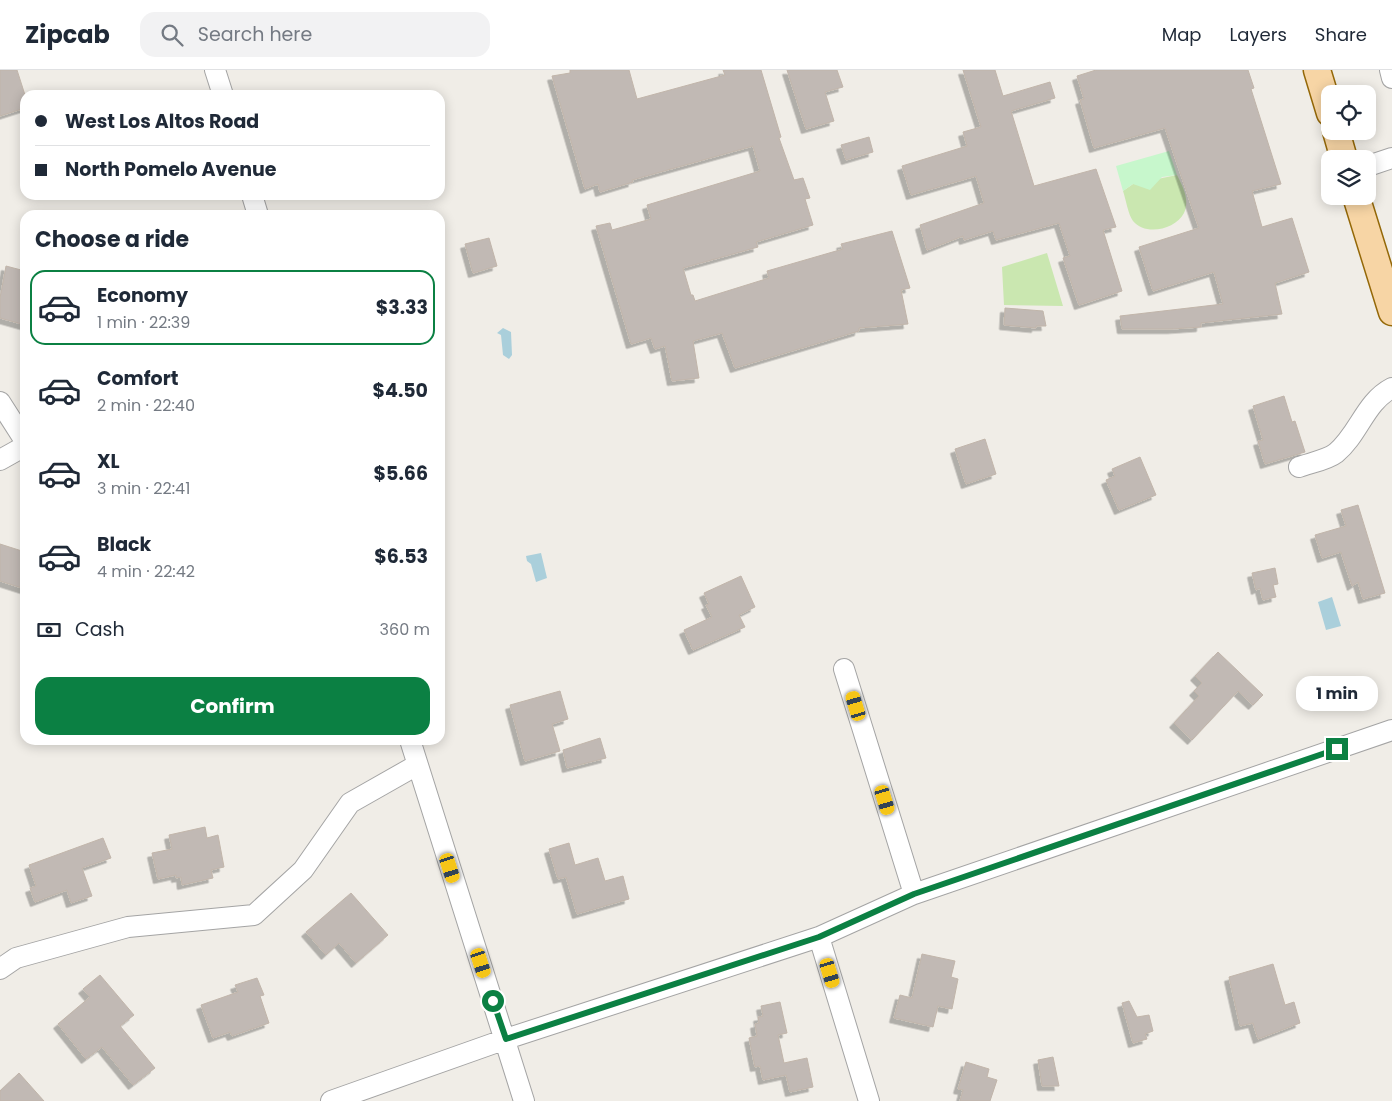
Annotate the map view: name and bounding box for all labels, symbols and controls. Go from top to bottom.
search box [140,12,490,57]
text: Zipcab [25,18,110,51]
icon: search [158,21,186,49]
text: Search here [198,21,312,48]
text: Map [1162,22,1202,47]
text: Layers [1230,22,1287,47]
text: Share [1315,22,1367,47]
map controls [1321,85,1376,205]
button: locate [1321,85,1376,140]
text: West Los Altos Road [65,108,259,135]
button: layers [1321,150,1376,205]
text: North Pomelo Avenue [65,156,277,183]
text: Choose a ride [35,224,189,255]
text: Economy [97,282,188,309]
icon: car [37,285,82,330]
text: $3.33 [376,294,428,321]
text: 1 min · 22:39 [97,311,190,334]
text: Comfort [97,365,179,392]
icon: car [37,368,82,413]
text: $4.50 [373,377,428,404]
text: 2 min · 22:40 [97,394,195,417]
text: XL [97,448,120,475]
icon: car [37,451,82,496]
text: $5.66 [374,460,428,487]
text: 3 min · 22:41 [97,477,190,500]
text: Black [97,531,151,558]
icon: car [37,534,82,579]
text: $6.53 [374,543,428,570]
text: 4 min · 22:42 [97,560,195,583]
icon: cash [35,616,63,644]
text: Cash [75,616,125,643]
text: 360 m [380,618,430,641]
callout: 1 min [1296,676,1378,712]
button: Confirm [35,677,430,735]
text: 1 min [1316,682,1358,705]
car [844,689,867,723]
route end [1326,738,1348,760]
car [873,783,896,817]
car [438,851,461,885]
car [469,946,492,980]
car [818,956,841,990]
route start [482,990,504,1012]

